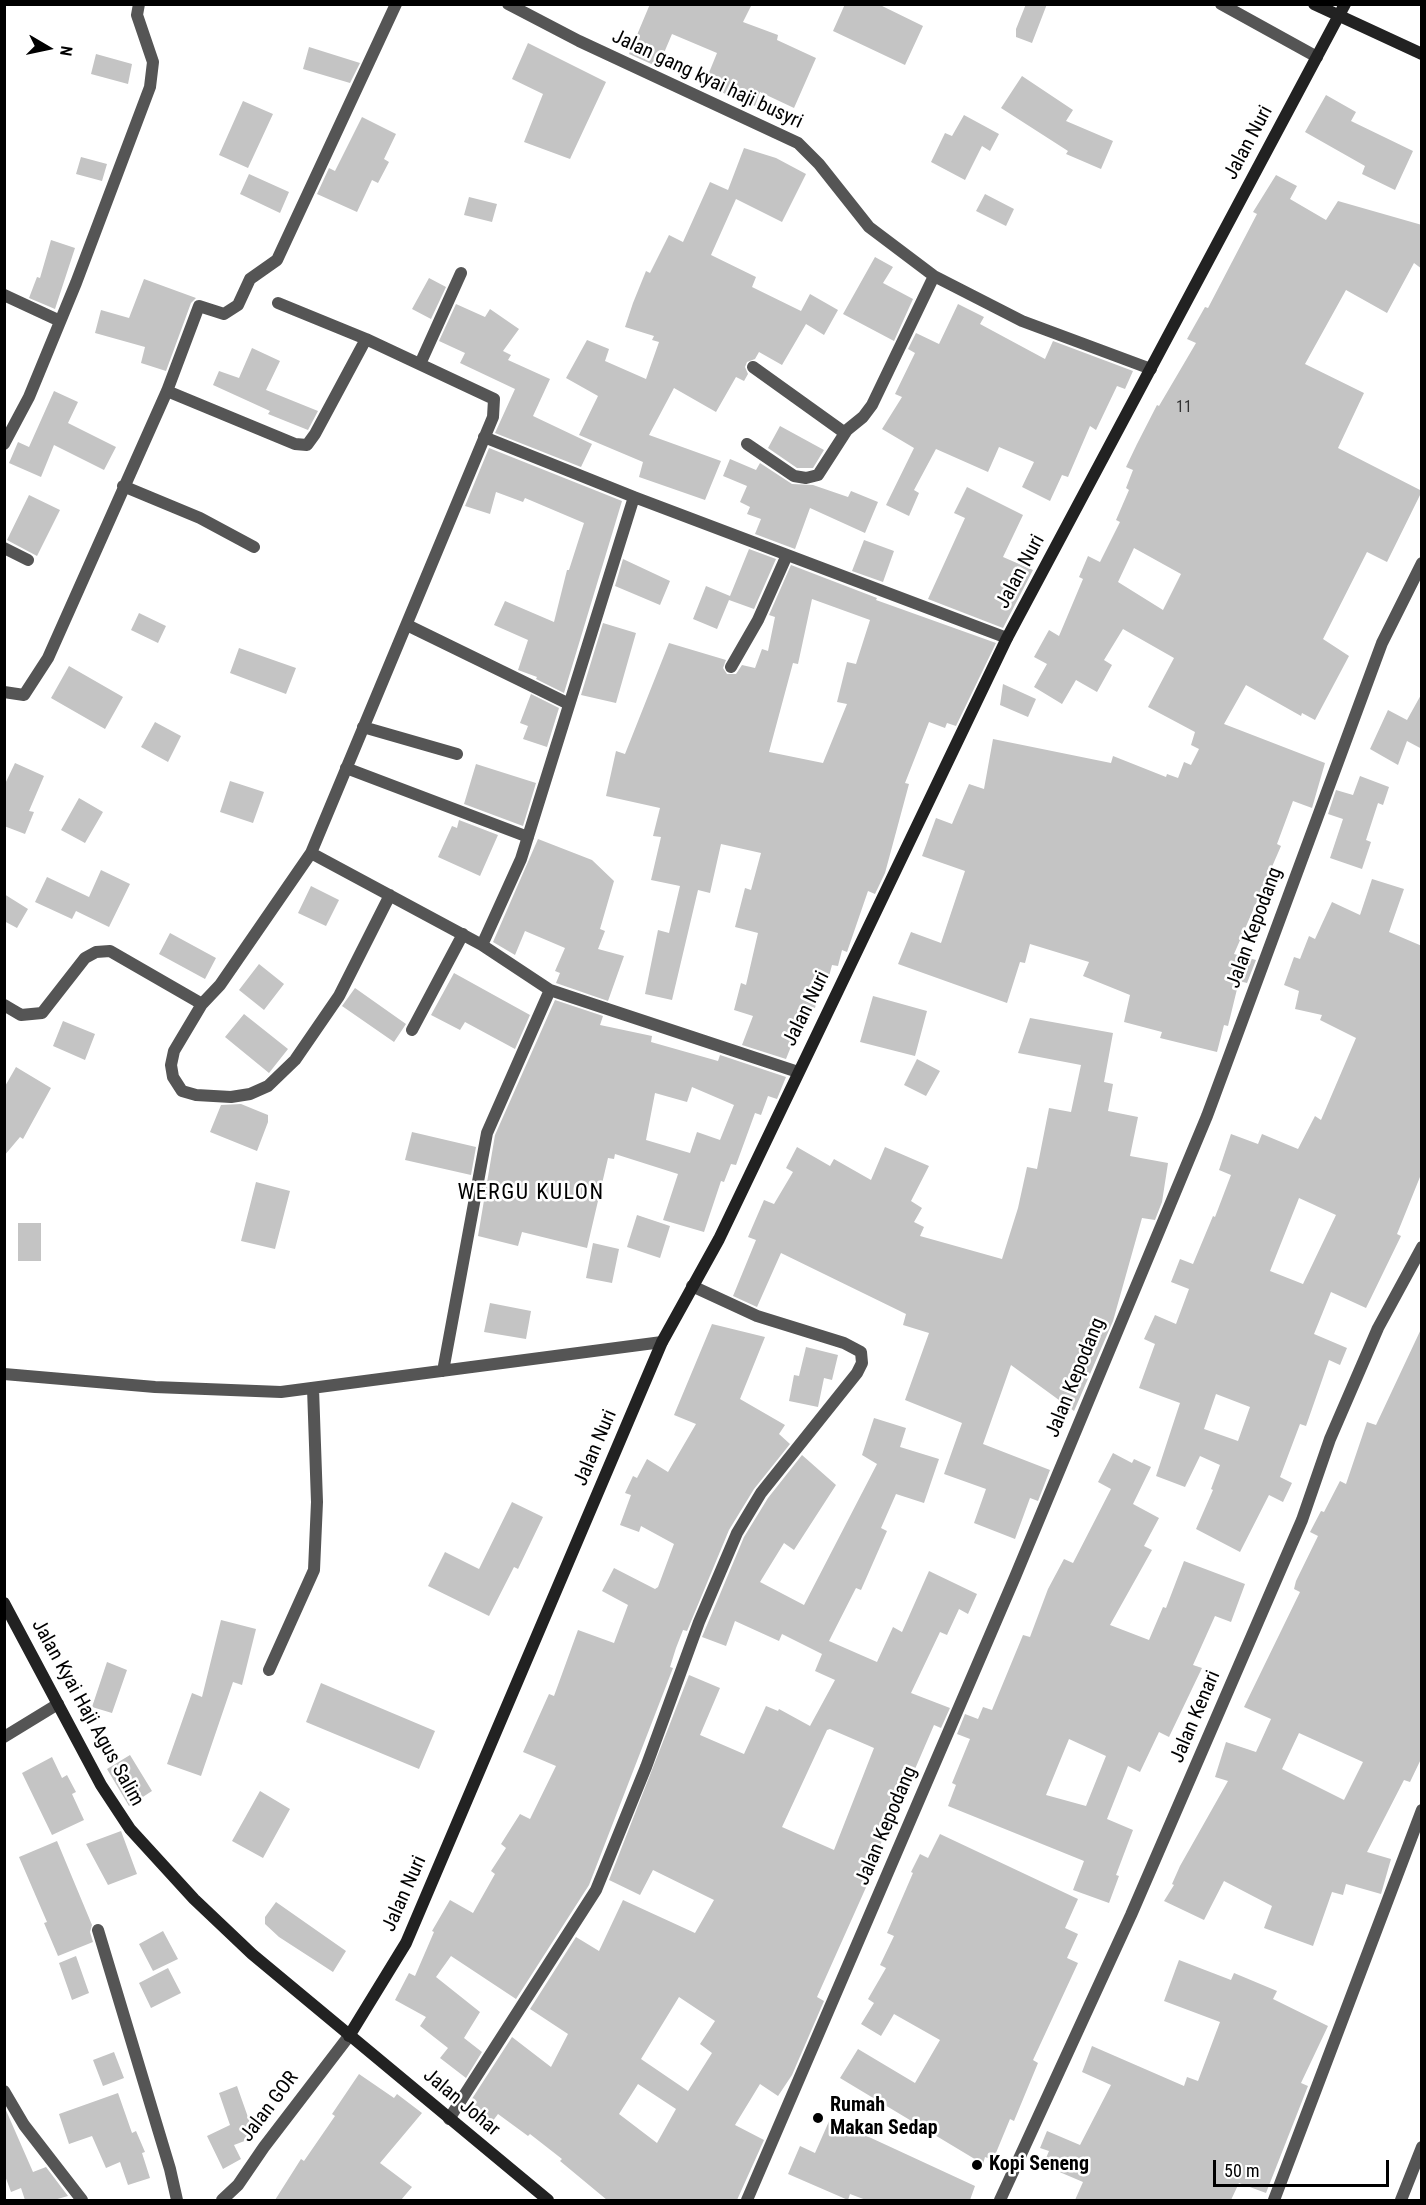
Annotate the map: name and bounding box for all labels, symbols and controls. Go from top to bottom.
north arrow [18,18,78,78]
street label: Jalan gang kyai haji busyri [608,25,806,135]
text: N [56,45,76,57]
street label: Jalan Nuri [1220,102,1278,184]
house number: 11 [1176,398,1192,418]
street label: Jalan Nuri [992,531,1050,613]
street label: Jalan Kepodang [1222,864,1288,992]
street label: Jalan Nuri [779,968,835,1050]
district label: WERGU KULON [457,1180,605,1206]
street label: Jalan Kepodang [1041,1315,1111,1441]
street label: Jalan Nuri [569,1406,623,1490]
street label: Jalan Kyai Haji Agus Salim [26,1615,148,1811]
street label: Jalan Kenari [1166,1667,1226,1767]
street label: Jalan Kepodang [851,1763,923,1889]
street label: Jalan Nuri [378,1852,432,1936]
street label: Jalan Johar [418,2064,504,2142]
street label: Jalan GOR [236,2067,304,2147]
place label: Rumah Makan Sedap [830,2094,938,2141]
marker: Rumah Makan Sedap [811,2111,825,2125]
scale bar [1216,2148,1392,2186]
place label: Kopi Seneng [989,2153,1089,2177]
marker: Kopi Seneng [970,2158,984,2172]
text: 50 m [1224,2160,1259,2181]

